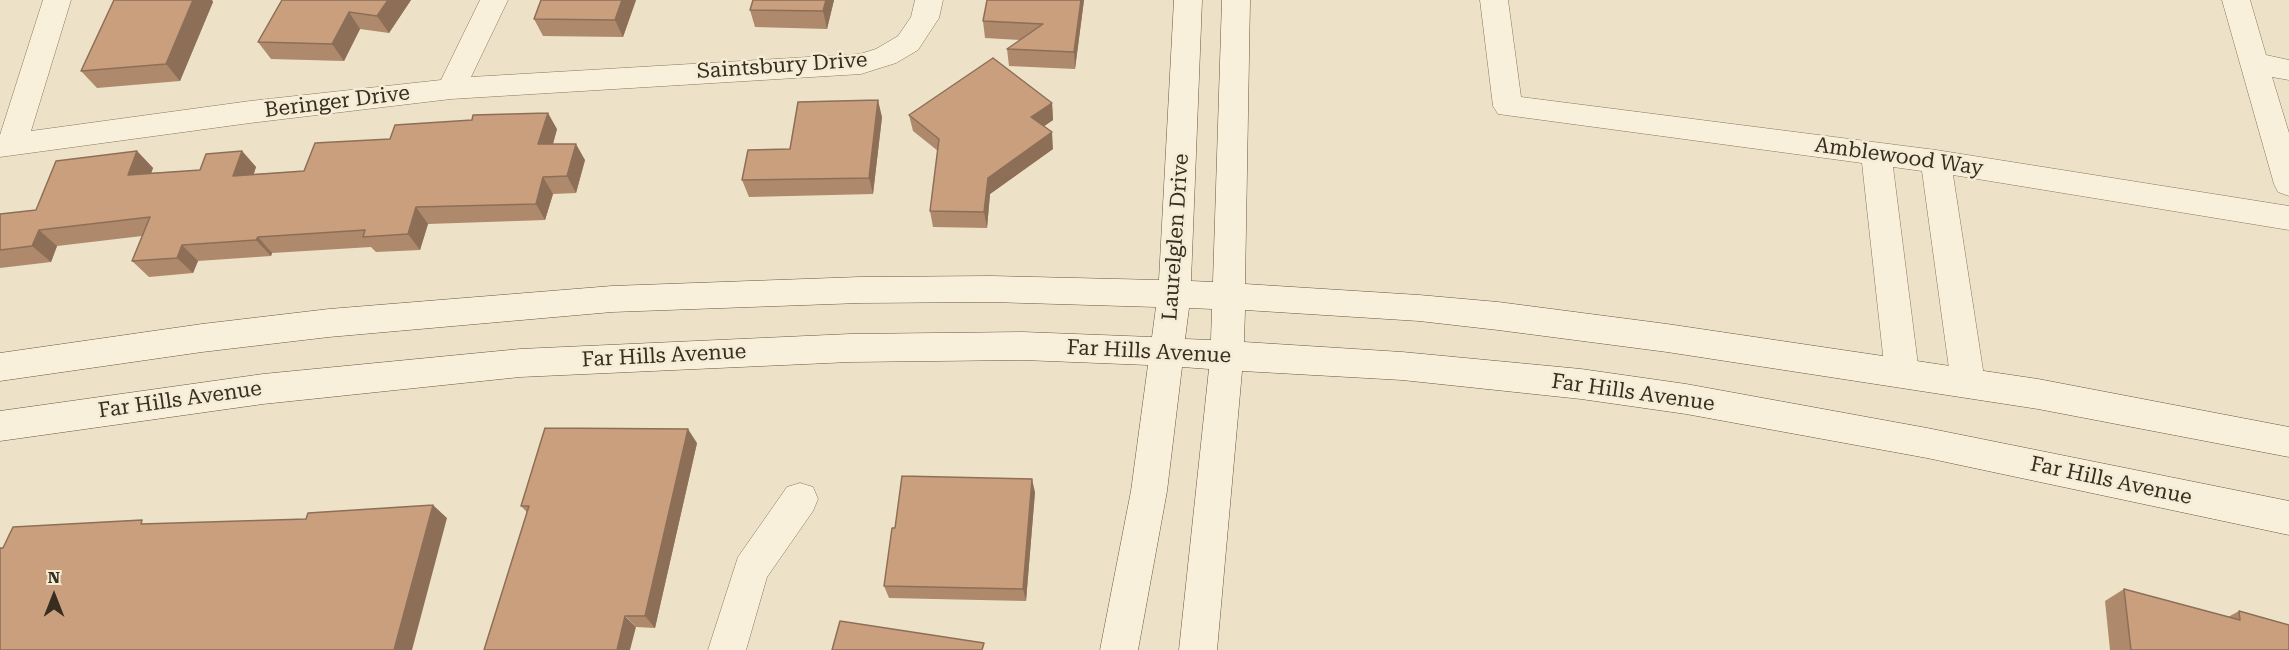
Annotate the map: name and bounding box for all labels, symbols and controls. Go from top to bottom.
street label: Saintsbury Drive [696,47,868,85]
street label: Beringer Drive [263,81,411,123]
street label: Amblewood Way [1813,133,1985,181]
street label: Laurelglen Drive [1158,153,1194,321]
street label: Far Hills Avenue [1066,335,1232,369]
street label: Far Hills Avenue [581,339,747,373]
street label: Far Hills Avenue [1550,369,1716,417]
street label: Far Hills Avenue [97,376,263,424]
street label: Far Hills Avenue [2028,452,2194,510]
north arrow [24,566,84,626]
text: N [48,568,60,587]

